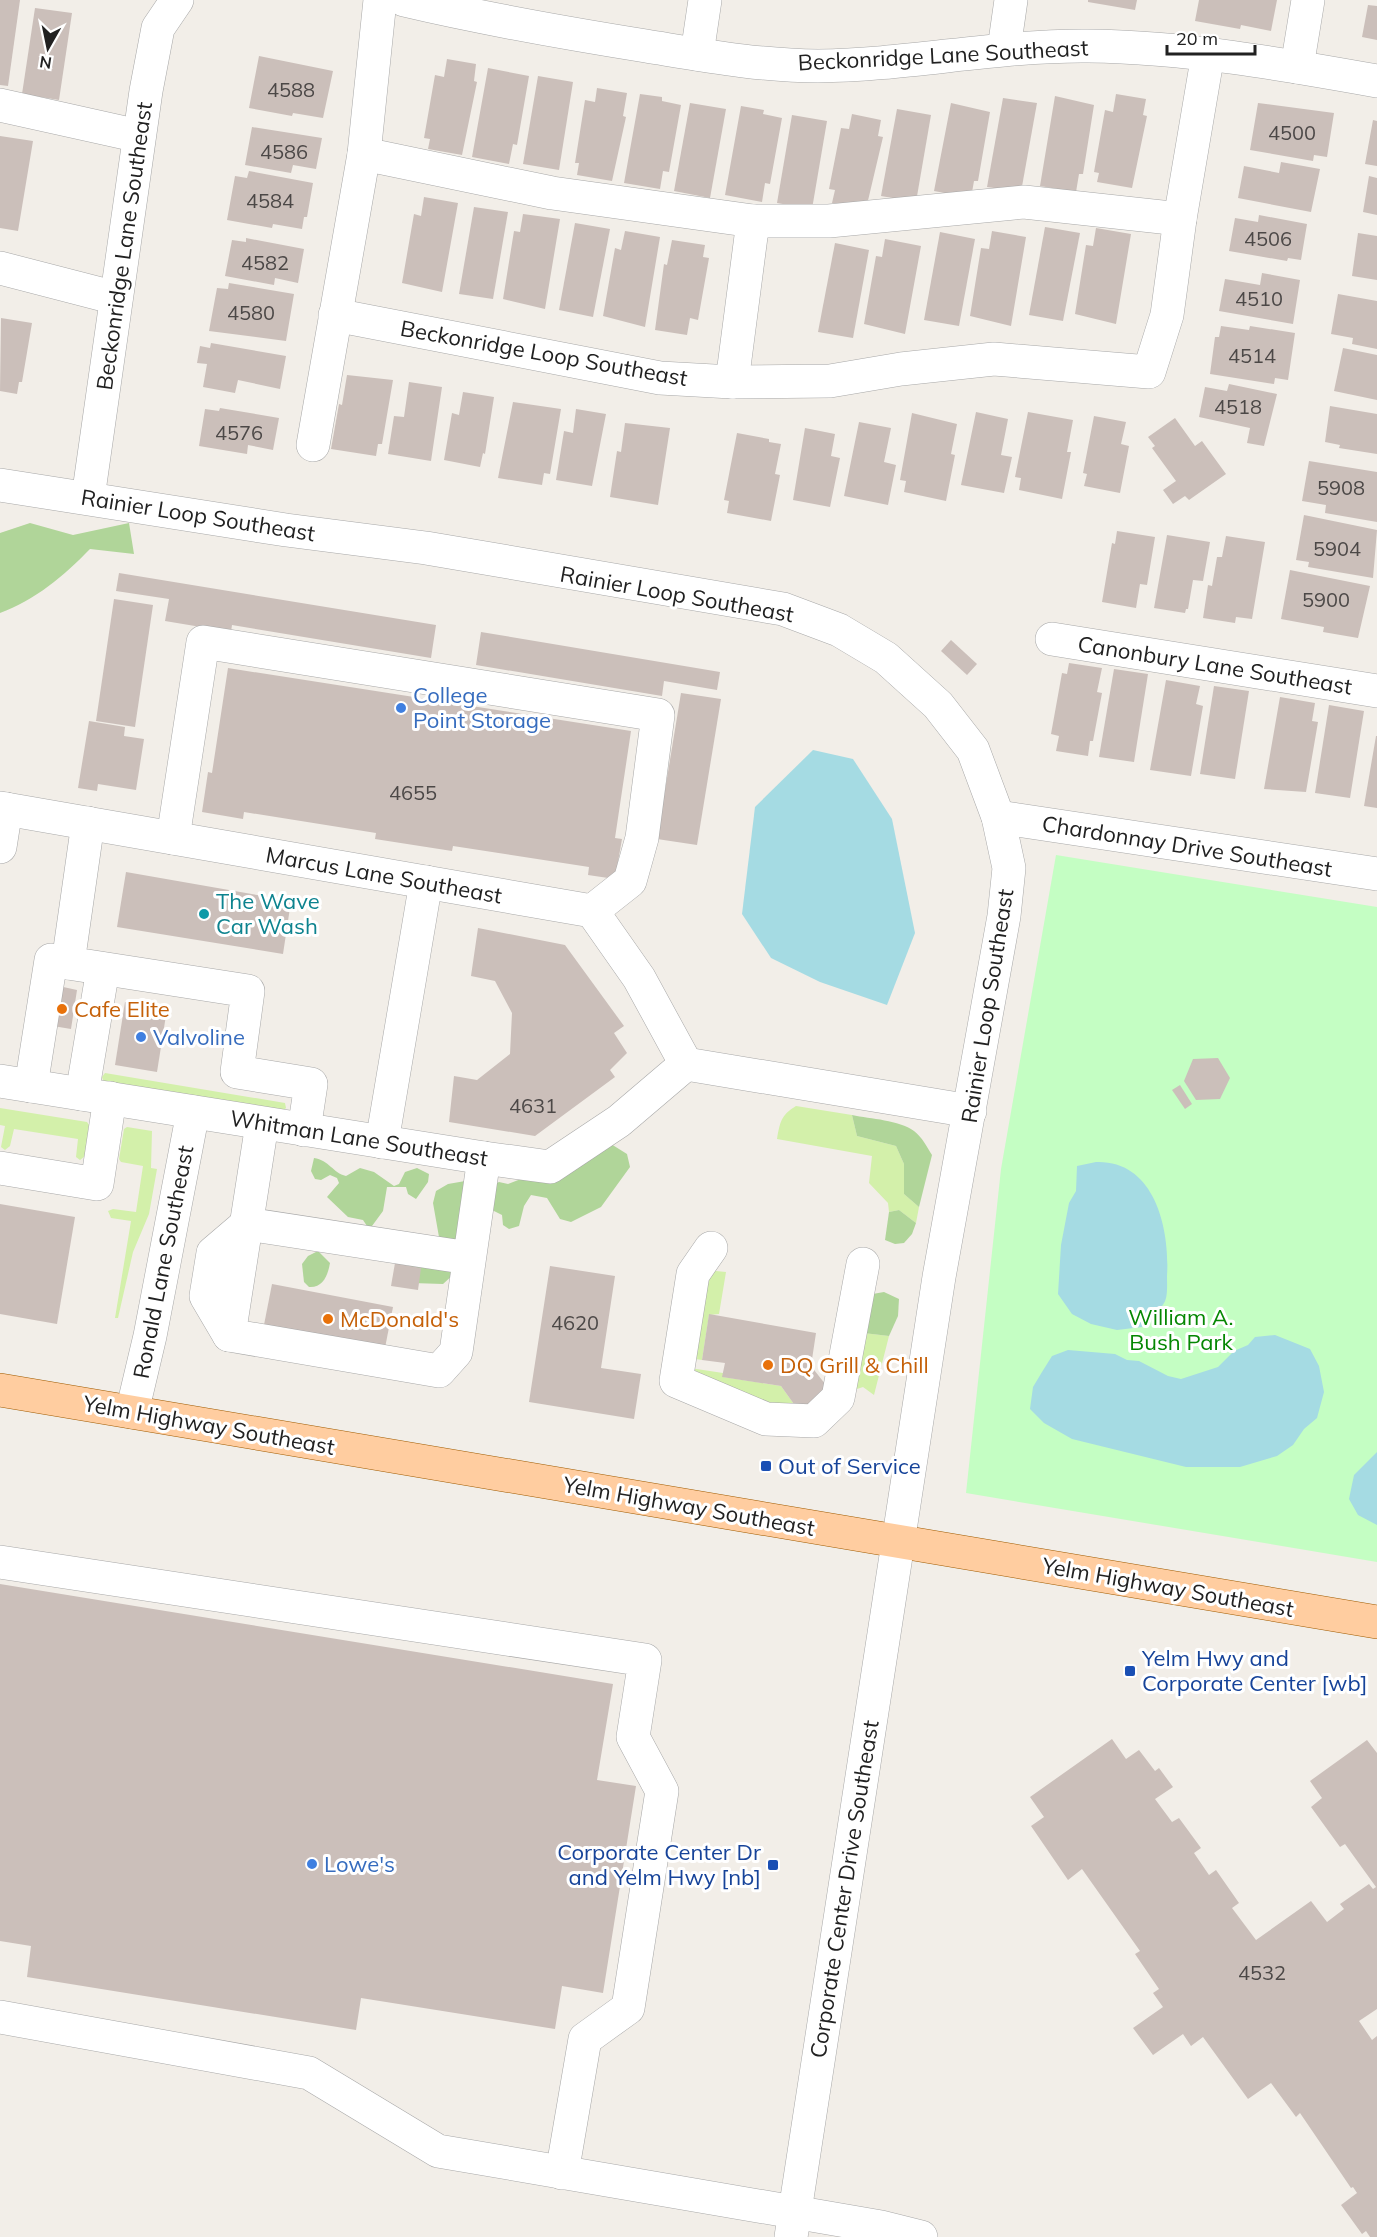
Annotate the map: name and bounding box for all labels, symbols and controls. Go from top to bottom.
north arrow [18,18,78,78]
scale bar [1167,18,1256,56]
text: 20 m [1176,27,1218,50]
street label: Beckonridge Lane Southeast [797,33,1089,77]
text: N [38,52,53,74]
house number: 4588 [267,77,315,102]
street label: Beckonridge Lane Southeast [90,100,158,392]
house number: 4500 [1268,120,1316,145]
house number: 4586 [260,139,308,164]
house number: 4584 [246,188,294,213]
house number: 4506 [1244,226,1292,251]
house number: 4582 [241,250,289,275]
house number: 4510 [1235,286,1283,311]
house number: 4580 [227,300,275,325]
street label: Beckonridge Loop Southeast [398,314,690,392]
house number: 4514 [1228,343,1276,368]
house number: 4518 [1214,394,1262,419]
house number: 4576 [215,420,263,445]
house number: 5908 [1317,475,1365,500]
street label: Rainier Loop Southeast [79,483,317,547]
house number: 5904 [1313,536,1361,561]
street label: Rainier Loop Southeast [558,560,796,628]
house number: 5900 [1302,587,1350,612]
street label: Canonbury Lane Southeast [1076,629,1354,701]
place label: College Point Storage [413,681,551,734]
marker: College Point Storage [394,701,408,715]
house number: 4655 [389,780,437,805]
street label: Chardonnay Drive Southeast [1040,809,1334,883]
street label: Marcus Lane Southeast [264,840,504,910]
place label: The Wave Car Wash [216,887,320,940]
street label: Rainier Loop Southeast [955,887,1019,1125]
marker: The Wave Car Wash [197,907,211,921]
place label: Cafe Elite [74,995,170,1023]
marker: Cafe Elite [55,1002,69,1016]
place label: Valvoline [153,1023,245,1051]
marker: Valvoline [134,1030,148,1044]
house number: 4631 [509,1093,557,1118]
street label: Whitman Lane Southeast [228,1104,490,1172]
street label: Ronald Lane Southeast [127,1143,199,1381]
park label: William A. Bush Park [1128,1303,1234,1356]
place label: McDonald's [340,1305,459,1333]
house number: 4620 [551,1310,599,1335]
marker: McDonald's [321,1312,335,1326]
place label: DQ Grill & Chill [780,1351,929,1379]
marker: DQ Grill & Chill [761,1358,775,1372]
street label: Yelm Highway Southeast [80,1389,337,1461]
place label: Out of Service [778,1452,921,1480]
marker: Out of Service [759,1459,773,1473]
street label: Yelm Highway Southeast [560,1470,817,1542]
street label: Yelm Highway Southeast [1039,1551,1296,1623]
place label: Yelm Hwy and Corporate Center [wb] [1141,1644,1367,1697]
marker: Yelm Hwy and Corporate Center [wb] [1123,1664,1137,1678]
street label: Corporate Center Drive Southeast [803,1718,885,2060]
place label: Corporate Center Dr and Yelm Hwy [nb] [557,1838,761,1891]
place label: Lowe's [324,1850,395,1878]
marker: Lowe's [305,1857,319,1871]
marker: Corporate Center Dr and Yelm Hwy [nb] [766,1858,780,1872]
house number: 4532 [1238,1960,1286,1985]

